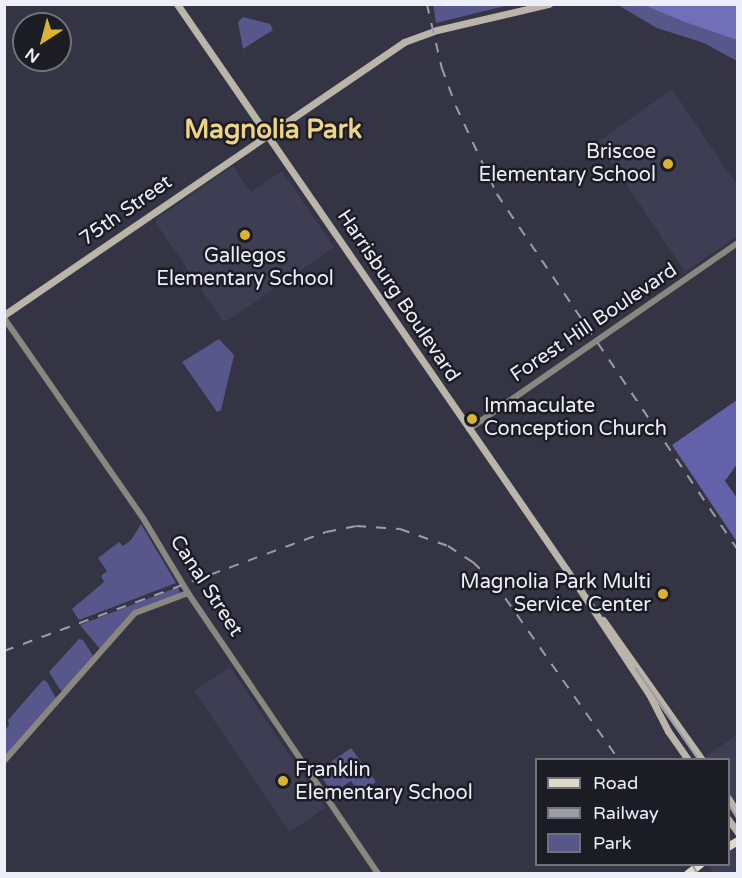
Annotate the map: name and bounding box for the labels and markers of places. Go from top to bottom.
place label: Briscoe Elementary School [478,140,656,187]
marker: Briscoe Elementary School [661,157,675,171]
marker: Gallegos Elementary School [238,228,252,242]
place label: Gallegos Elementary School [156,244,334,291]
place label: Immaculate Conception Church [484,395,667,442]
marker: Immaculate Conception Church [465,412,479,426]
place label: Magnolia Park Multi Service Center [460,570,651,617]
marker: Magnolia Park Multi Service Center [656,587,670,601]
place label: Franklin Elementary School [295,758,473,805]
marker: Franklin Elementary School [276,774,290,788]

